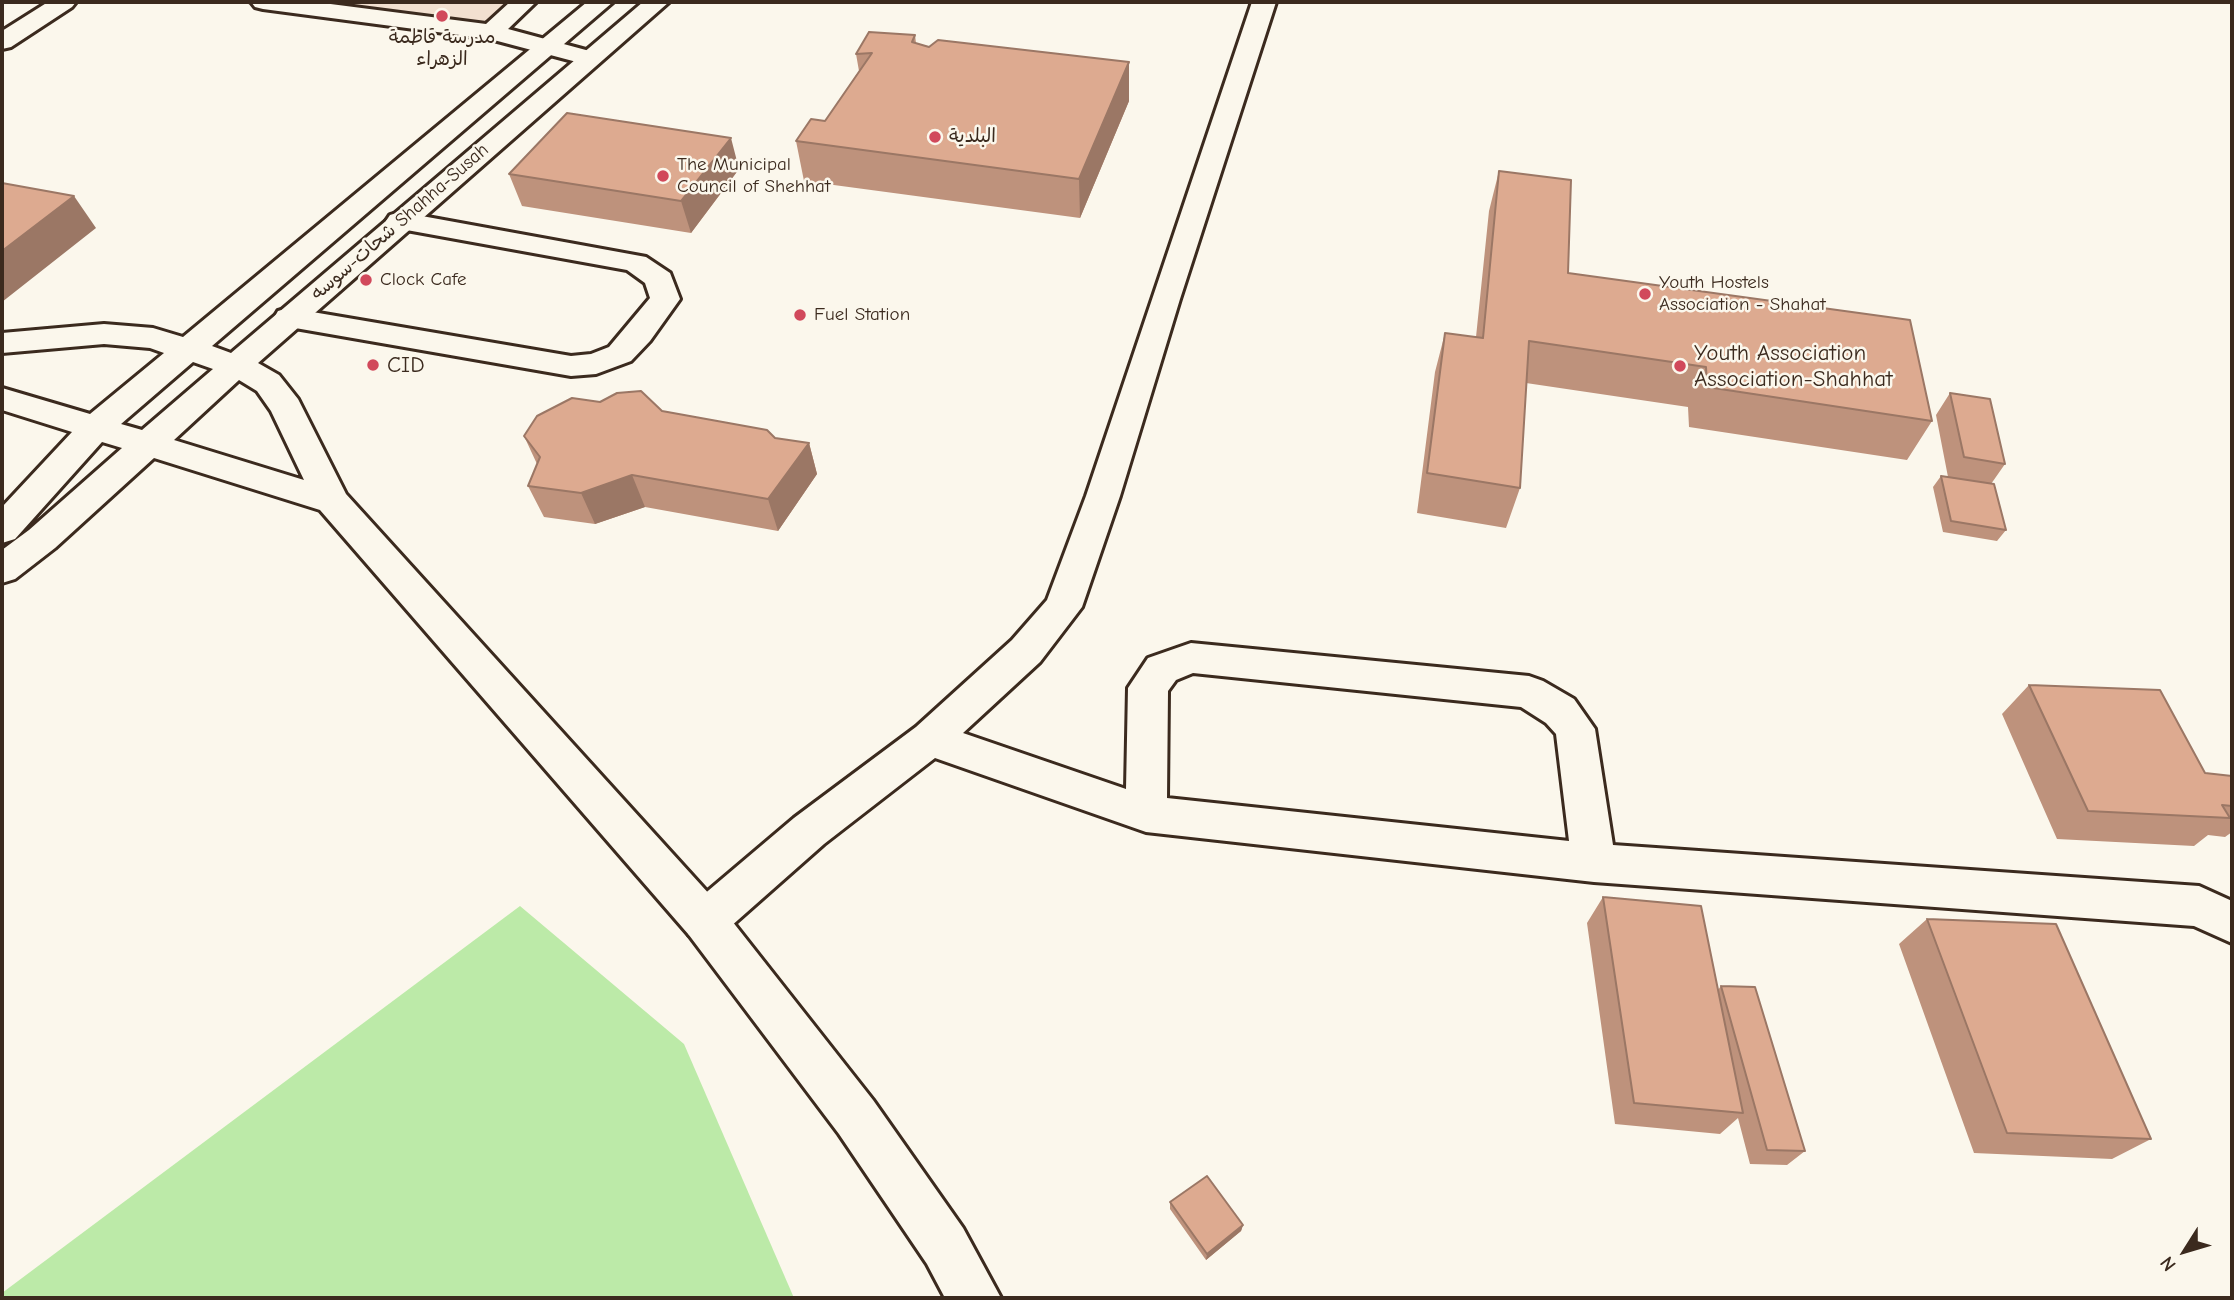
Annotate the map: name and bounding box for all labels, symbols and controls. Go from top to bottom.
marker: مدرسة قاطمة الزهراء [434,8,450,24]
place label: مدرسة قاطمة الزهراء [389,27,495,71]
place label: البلدية [949,126,996,148]
marker: البلدية [927,129,943,145]
street label: شحات-سوسه Shahha-Susah [307,139,493,305]
place label: The Municipal Council of Shehhat [677,154,830,198]
marker: The Municipal Council of Shehhat [655,168,671,184]
place label: Clock Cafe [380,269,467,291]
marker: Clock Cafe [358,272,374,288]
place label: Youth Hostels Association - Shahat [1659,272,1826,316]
marker: Youth Hostels Association - Shahat [1637,286,1653,302]
place label: Fuel Station [814,304,910,326]
marker: Fuel Station [792,307,808,323]
place label: Youth Association Association-Shahhat [1694,339,1893,393]
place label: CID [387,351,425,379]
marker: CID [365,357,381,373]
marker: Youth Association Association-Shahhat [1672,358,1688,374]
north arrow [2150,1216,2220,1286]
text: N [2156,1252,2181,1275]

